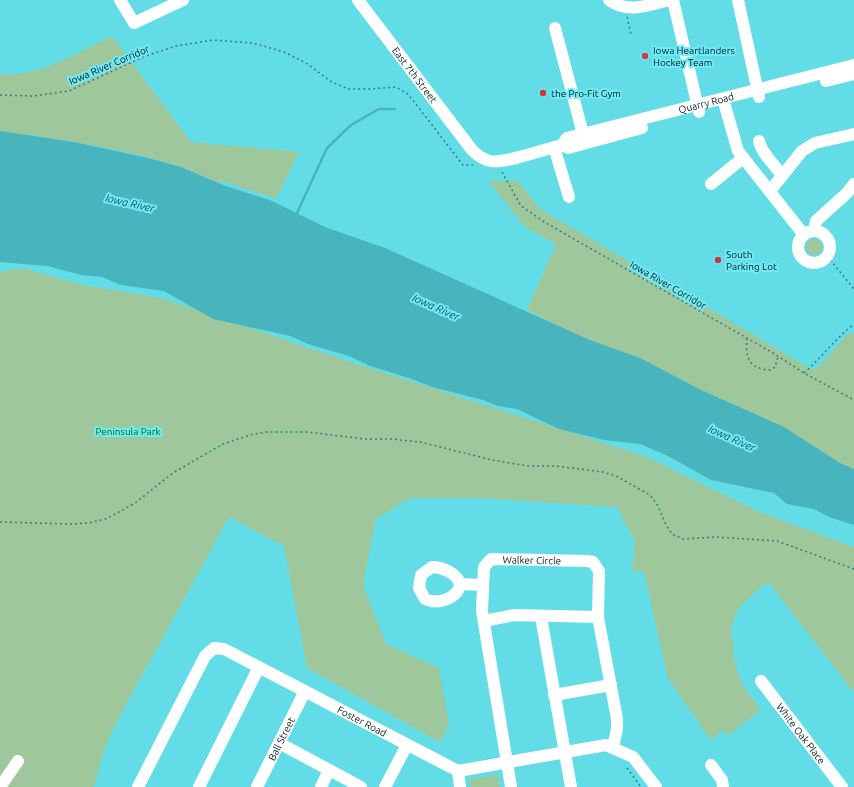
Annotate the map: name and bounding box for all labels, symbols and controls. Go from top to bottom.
street label: Iowa River Corridor [67,43,151,87]
street label: East 7th Street [390,45,440,105]
place label: Iowa Heartlanders Hockey Team [653,45,735,68]
marker: Iowa Heartlanders Hockey Team [640,51,650,61]
marker: the Pro-Fit Gym [538,88,548,98]
place label: the Pro-Fit Gym [551,88,621,99]
street label: Quarry Road [677,90,735,115]
water label: Iowa River [104,192,157,215]
place label: South Parking Lot [726,249,777,272]
marker: South Parking Lot [713,255,723,265]
street label: Iowa River Corridor [628,259,708,311]
water label: Iowa River [411,291,462,323]
water label: Iowa River [707,422,758,454]
park label: Peninsula Park [95,426,161,437]
street label: Walker Circle [503,554,561,566]
street label: White Oak Place [774,701,828,766]
street label: Foster Road [336,704,389,738]
street label: Ball Street [266,715,297,762]

